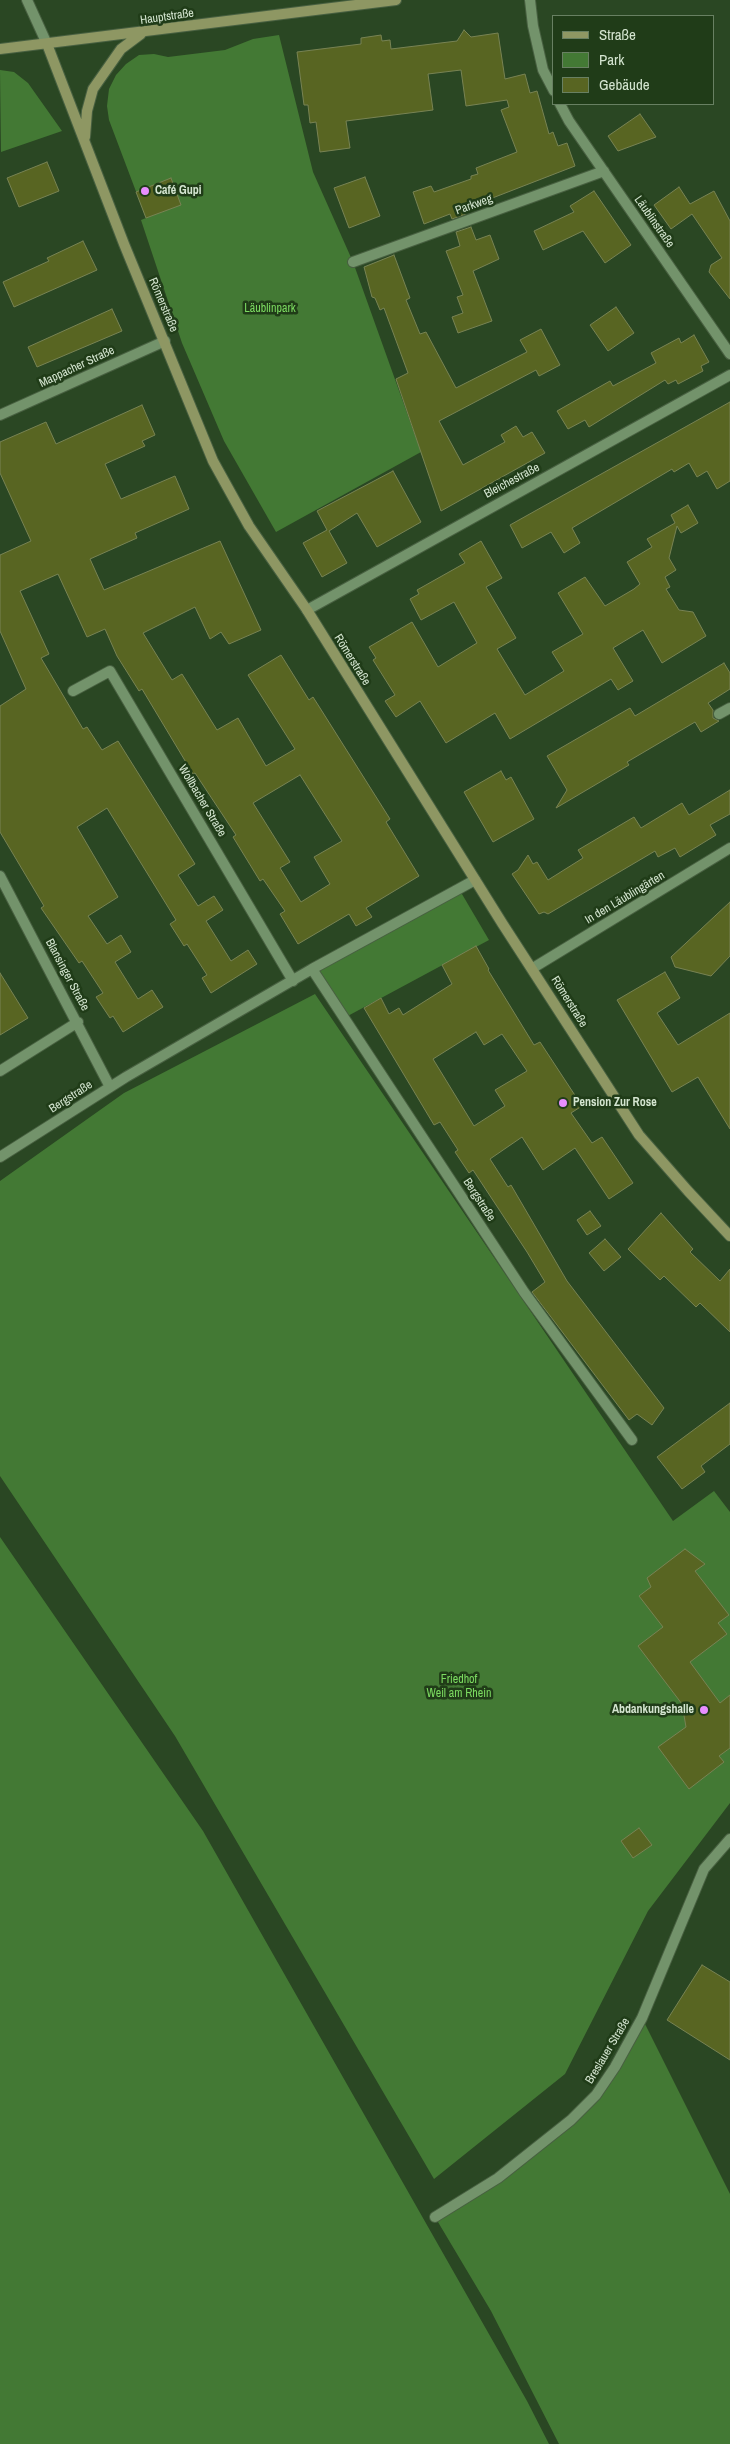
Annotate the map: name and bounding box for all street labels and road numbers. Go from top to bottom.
street label: Hauptstraße [139,6,195,28]
street label: Parkweg [454,192,494,218]
street label: Läublinstraße [631,193,677,251]
street label: Römerstraße [145,276,181,334]
street label: Mappacher Straße [37,343,117,391]
street label: Bleichestraße [482,460,542,502]
street label: Römerstraße [331,632,373,688]
street label: Wollbacher Straße [175,762,229,840]
street label: In den Läublingärten [583,869,667,927]
street label: Blansinger Straße [42,937,92,1013]
street label: Römerstraße [548,974,590,1030]
street label: Bergstraße [47,1078,95,1116]
street label: Bergstraße [460,1176,498,1224]
street label: Breslauer Straße [583,2015,633,2087]

